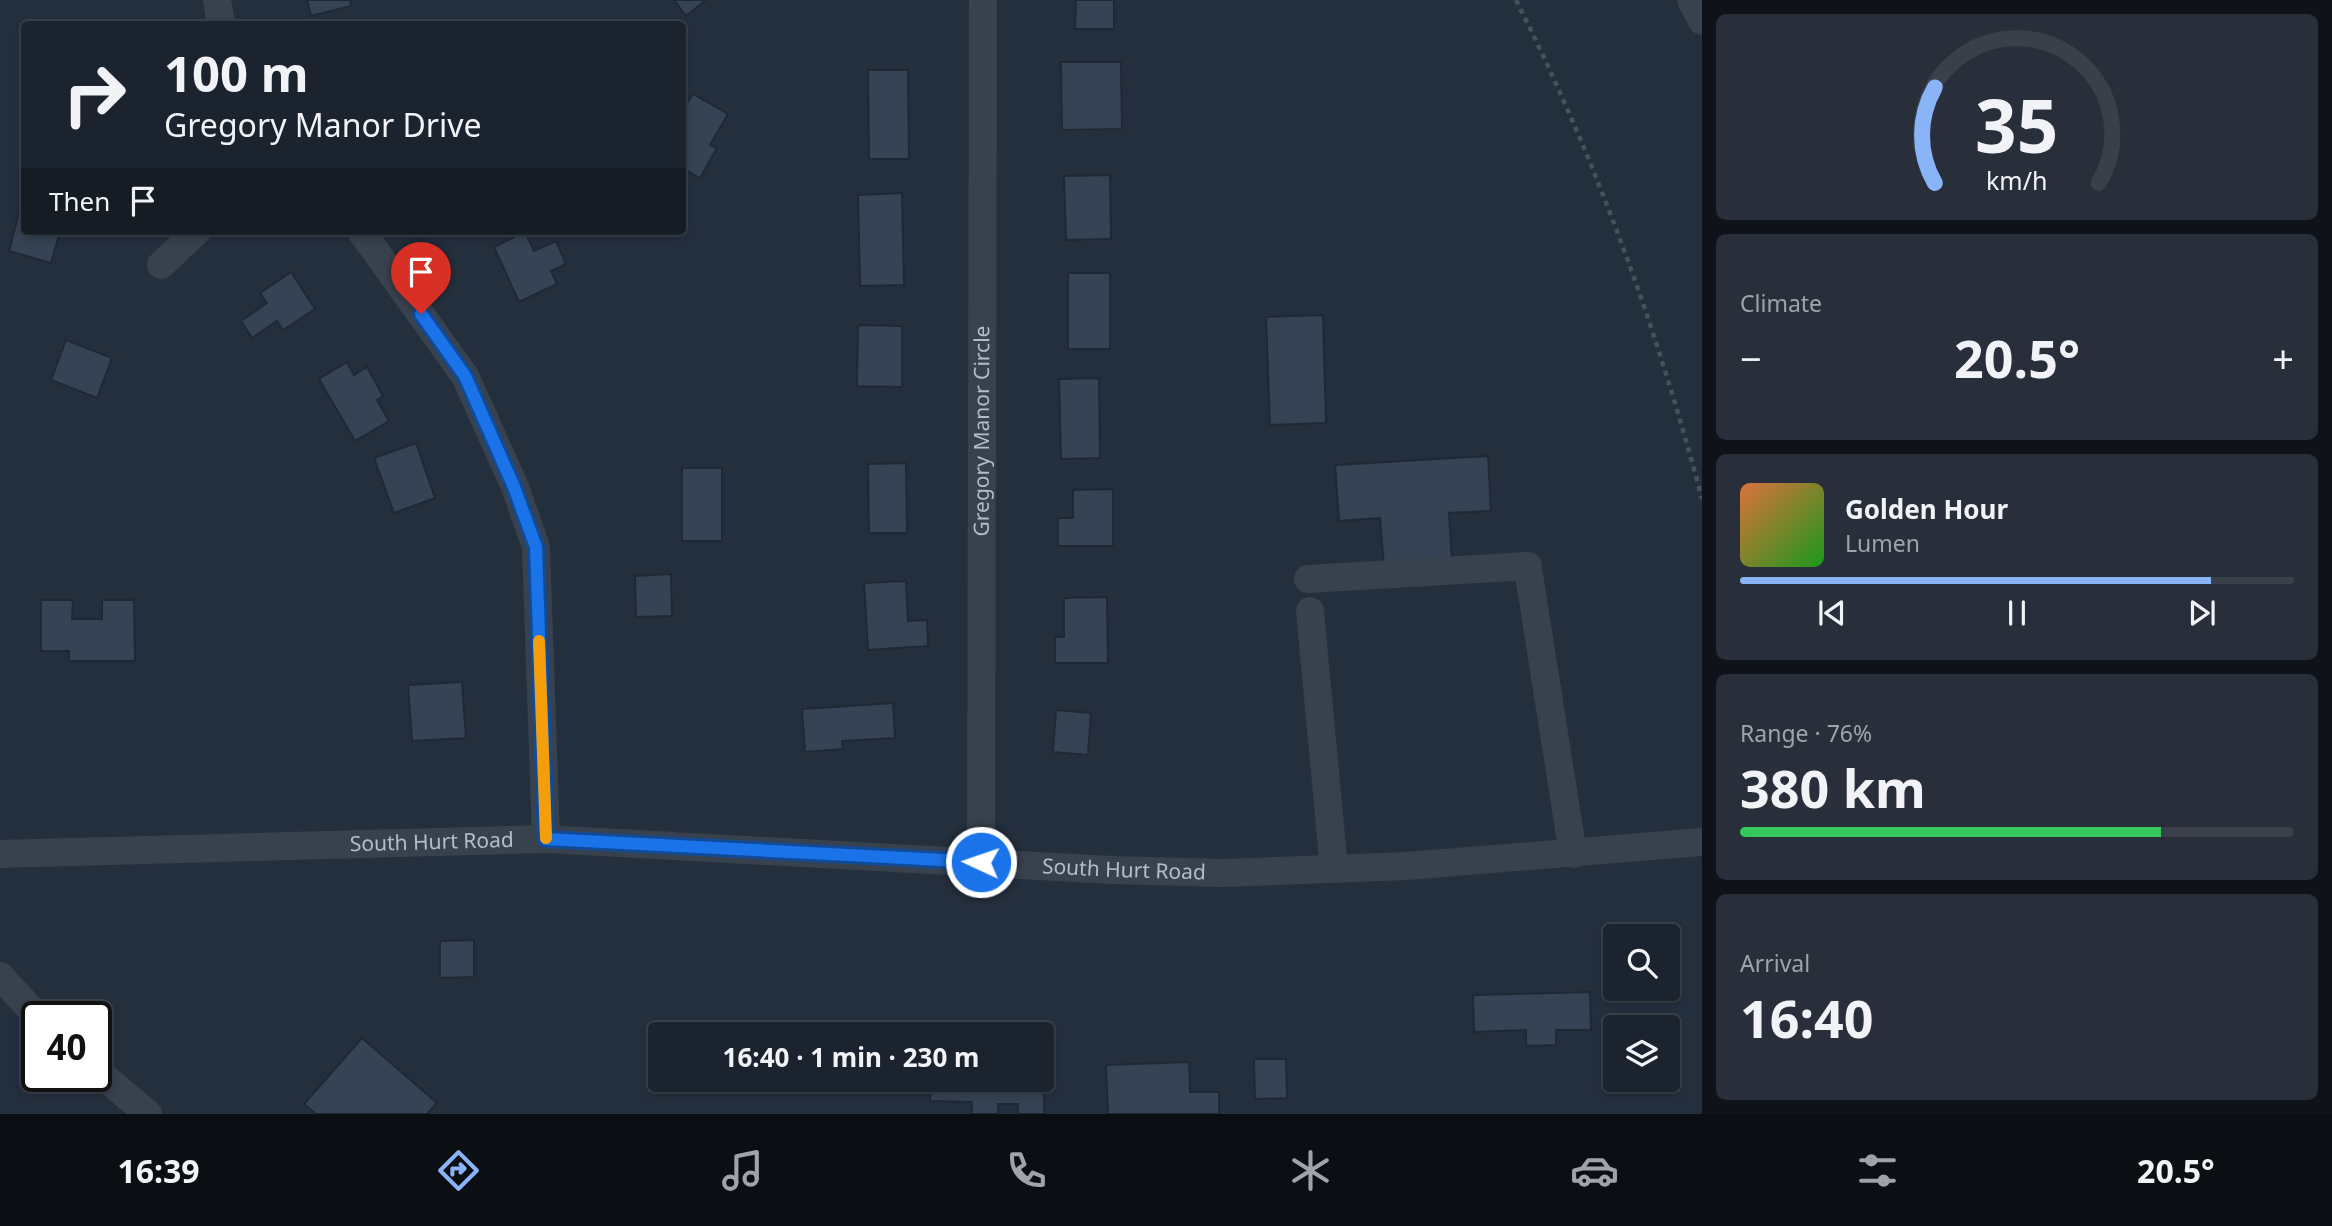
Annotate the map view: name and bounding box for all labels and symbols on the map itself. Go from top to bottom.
pin [391,242,451,314]
street label: Gregory Manor Circle [967,325,995,537]
street label: South Hurt Road [349,825,514,857]
position arrow [944,825,1018,899]
street label: South Hurt Road [1041,851,1206,886]
speed limit sign: 40 [21,1001,112,1092]

